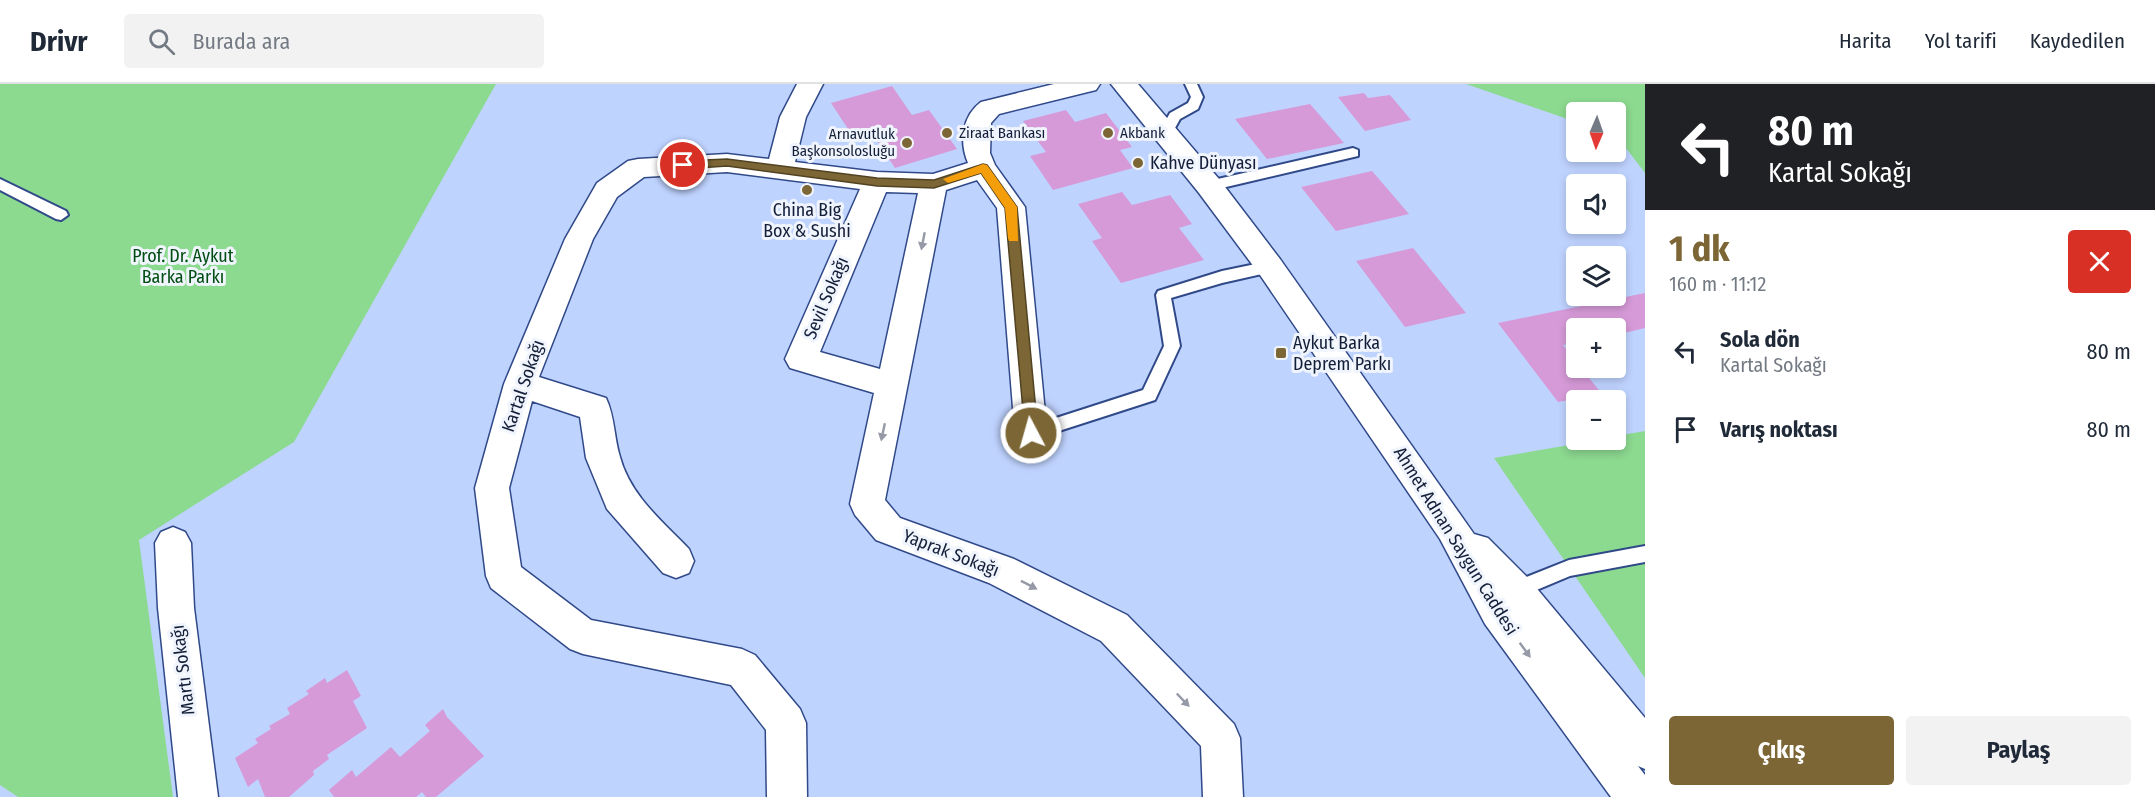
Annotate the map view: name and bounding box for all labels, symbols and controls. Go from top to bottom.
search box [124,14,544,68]
text: Drivr [30,25,88,58]
icon: search [145,25,178,58]
text: Burada ara [193,28,290,55]
text: Harita [1839,28,1892,54]
text: Yol tarifi [1925,28,1997,54]
text: Kaydedilen [2030,28,2125,54]
north arrow [1566,102,1626,162]
map controls [1566,102,1626,450]
text: 80 m [1768,106,1854,156]
icon: left [1669,108,1747,186]
place label: Ziraat Bankası [959,124,1045,142]
place label: Akbank [1120,124,1165,142]
place label: Arnavutluk Başkonsolosluğu [791,125,895,160]
marker: Ziraat Bankası [940,126,954,140]
marker: Akbank [1101,126,1115,140]
marker: Arnavutluk Başkonsolosluğu [900,136,914,150]
pin [657,139,708,190]
icon: arrive [666,148,699,181]
place label: Kahve Dünyası [1150,152,1257,174]
marker: Kahve Dünyası [1131,156,1145,170]
text: Kartal Sokağı [1768,157,1912,189]
button: sound [1566,174,1626,234]
marker: China Big Box & Sushi [800,183,814,197]
place label: China Big Box & Sushi [763,199,851,242]
text: 1 dk [1669,227,1730,271]
button: close [2068,230,2131,293]
one-way arrow [918,232,927,251]
park label: Prof. Dr. Aykut Barka Parkı [132,245,234,288]
button: layers [1566,246,1626,306]
street label: Sevil Sokağı [799,253,853,343]
text: 160 m · 11:12 [1669,272,1766,296]
button: + [1566,318,1626,378]
text: Sola dön [1720,326,1800,353]
place label: Aykut Barka Deprem Parkı [1293,332,1391,375]
icon: left [1669,335,1702,368]
street label: Kartal Sokağı [497,337,549,435]
text: 80 m [2086,338,2131,365]
marker: Aykut Barka Deprem Parkı [1274,346,1288,360]
text: Kartal Sokağı [1720,353,1827,377]
button: − [1566,390,1626,450]
position arrow [999,401,1063,465]
icon: arrive [1669,413,1702,446]
text: Varış noktası [1720,416,1838,443]
text: 80 m [2086,416,2131,443]
one-way arrow [878,423,887,442]
street label: Ahmet Adnan Saygun Caddesi [1389,443,1523,639]
street label: Yaprak Sokağı [900,525,1002,581]
one-way arrow [1021,580,1038,590]
street label: Martı Sokağı [167,624,199,716]
one-way arrow [1519,642,1531,657]
one-way arrow [1176,693,1190,707]
button: Çıkış [1669,716,1894,785]
button: Paylaş [1906,716,2131,785]

